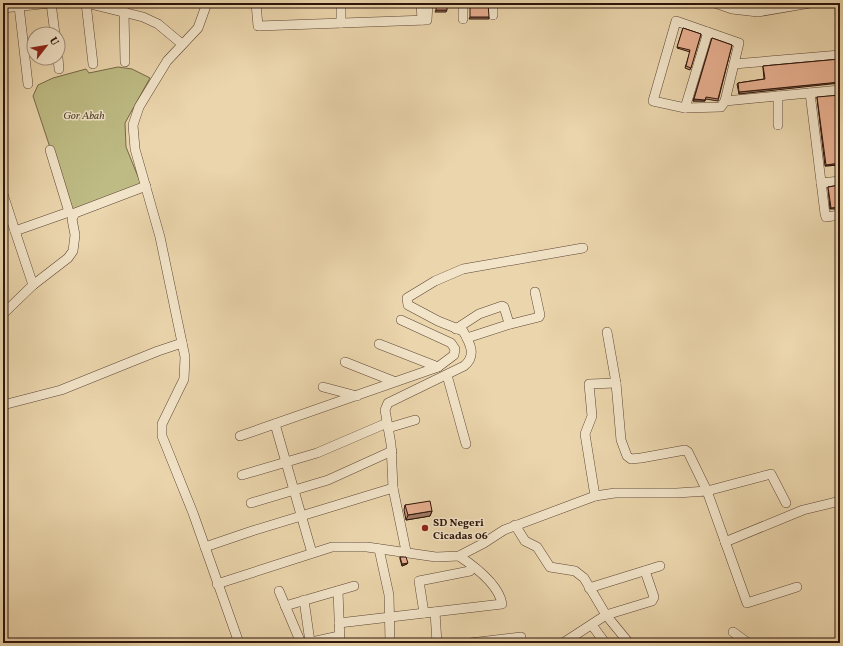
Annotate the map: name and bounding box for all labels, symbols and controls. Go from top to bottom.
north arrow [26,26,66,66]
text: U [45,35,62,49]
park label: Gor Abah [63,109,105,124]
place label: SD Negeri Cicadas 06 [433,516,488,544]
marker: SD Negeri Cicadas 06 [420,523,430,533]

